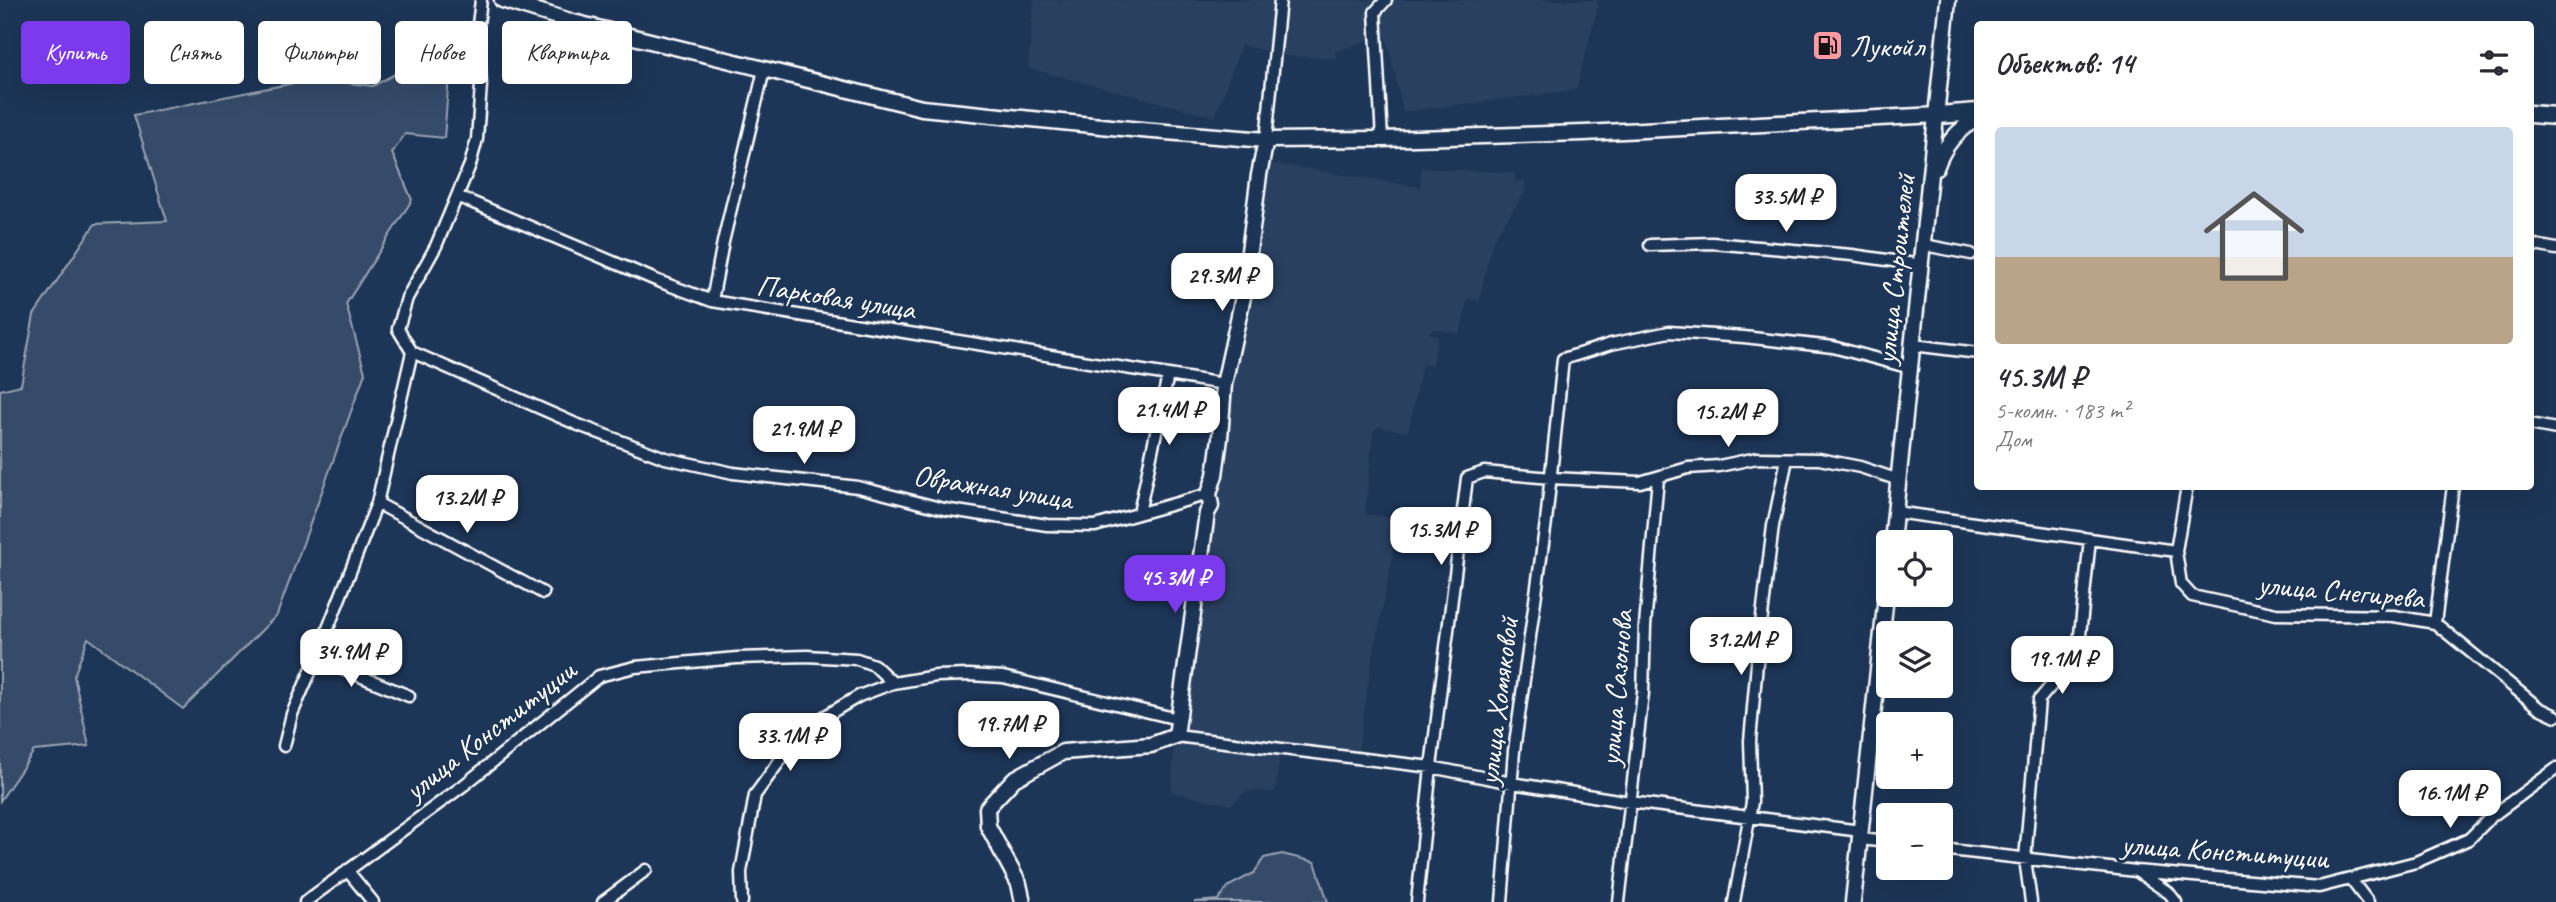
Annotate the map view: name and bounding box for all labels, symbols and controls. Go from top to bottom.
chip: Купить [21,21,130,84]
chip: Снять [144,21,244,84]
chip: Фильтры [258,21,381,84]
chip: Новое [395,21,488,84]
chip: Квартира [502,21,632,84]
place label: Лукойл [1850,27,1926,65]
fuel station icon: Лукойл [1810,29,1844,63]
text: Объектов: 14 [1995,44,2134,82]
icon: filters [2475,44,2513,82]
street label: улица Строителей [1866,170,1924,368]
icon: home [2191,173,2317,299]
pin: 33.5M ₽ [1721,174,1851,234]
text: 33.5M ₽ [1751,182,1821,211]
pin: 29.3M ₽ [1157,254,1287,313]
text: 29.3M ₽ [1187,261,1257,290]
street label: Парковая улица [754,266,920,329]
text: 45.3M ₽ [1995,358,2086,396]
pin: 21.4M ₽ [1104,388,1234,447]
pin: 15.2M ₽ [1663,390,1793,449]
text: 21.4M ₽ [1134,395,1204,424]
text: 5-комн. · 183 m² [1995,396,2129,425]
text: 15.2M ₽ [1693,397,1763,426]
pin: 21.9M ₽ [739,406,869,466]
text: 21.9M ₽ [769,414,839,443]
text: Дом [1995,425,2032,454]
street label: Овражная улица [911,456,1078,519]
pin: 13.2M ₽ [402,476,532,535]
text: 13.2M ₽ [432,483,502,512]
pin: 15.3M ₽ [1376,508,1506,567]
text: 15.3M ₽ [1406,515,1476,544]
map controls [1876,530,1953,880]
button: locate [1876,530,1953,607]
pin: 45.3M ₽ [1110,556,1240,615]
text: 45.3M ₽ [1140,563,1210,592]
street label: улица Снегирева [2254,565,2428,617]
street label: улица Сазонова [1590,607,1642,769]
street label: улица Хомяковой [1469,613,1527,789]
pin: 31.2M ₽ [1676,618,1806,677]
button: layers [1876,621,1953,698]
text: 31.2M ₽ [1706,625,1776,654]
pin: 34.9M ₽ [286,630,416,689]
pin: 19.1M ₽ [1997,636,2127,696]
text: 34.9M ₽ [316,637,386,666]
text: 19.1M ₽ [2027,644,2097,673]
street label: улица Конституции [395,650,585,810]
pin: 19.7M ₽ [944,702,1074,761]
text: 19.7M ₽ [974,709,1044,738]
button: + [1876,712,1953,789]
pin: 33.1M ₽ [725,714,855,773]
text: 33.1M ₽ [755,721,825,750]
pin: 16.1M ₽ [2385,770,2515,830]
text: 16.1M ₽ [2415,778,2485,807]
button: − [1876,803,1953,880]
street label: улица Конституции [2118,825,2332,877]

